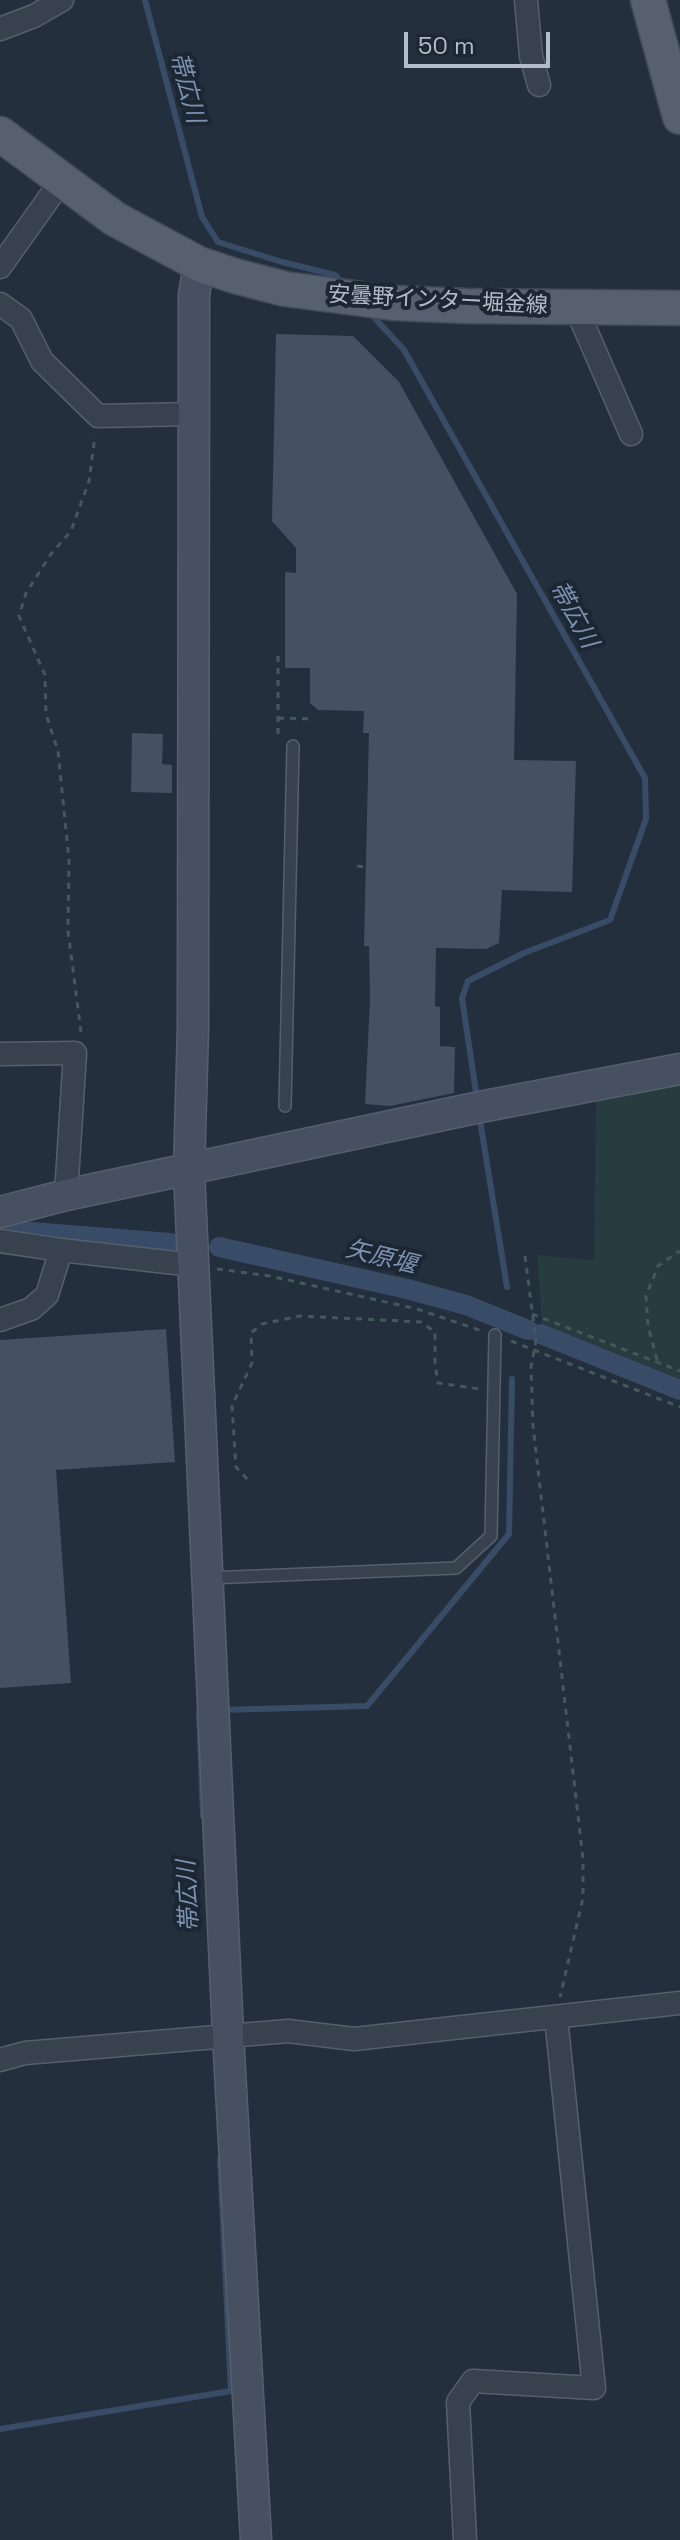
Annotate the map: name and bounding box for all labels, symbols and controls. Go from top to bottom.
scale bar [408,16,554,66]
text: 50 m [418,30,475,61]
water label: 帯広川 [163,49,209,127]
street label: 安曇野インター堀金線 [327,282,549,320]
water label: 帯広川 [543,577,603,653]
water label: 矢原堰 [343,1235,419,1281]
water label: 帯広川 [173,1859,205,1933]

